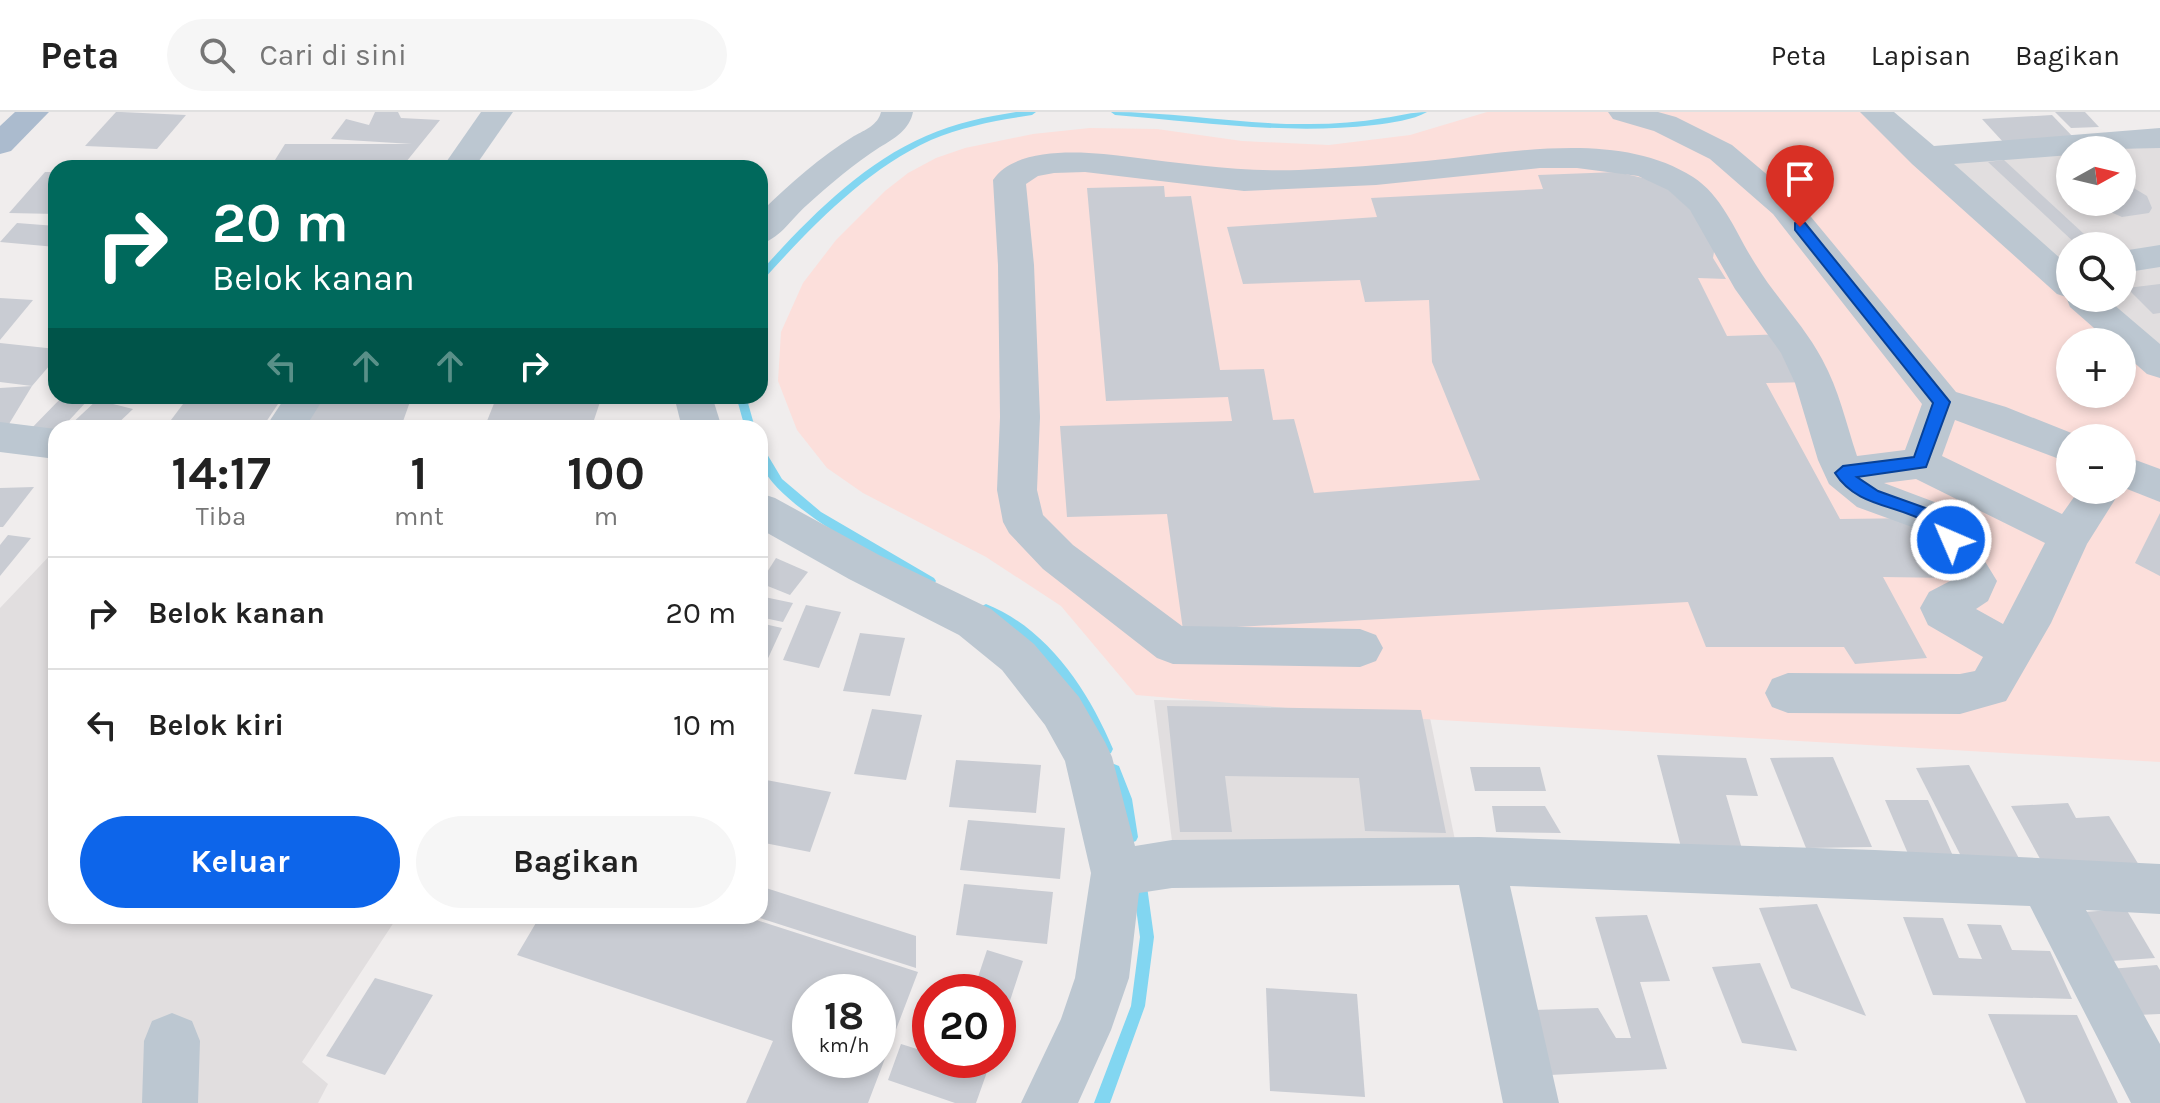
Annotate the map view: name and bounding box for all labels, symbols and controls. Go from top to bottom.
search box [167,19,727,91]
text: Peta [40,33,119,78]
icon: search [195,33,239,77]
text: Cari di sini [259,37,407,73]
text: Peta [1771,39,1827,72]
text: Lapisan [1871,39,1971,72]
text: Bagikan [2015,39,2120,72]
north arrow [2056,136,2136,216]
map controls [2056,136,2136,504]
pin [1766,145,1834,227]
icon: arrive [1778,157,1822,201]
text: 20 m [212,190,349,255]
icon: right [80,192,184,296]
button: search [2056,232,2136,312]
text: Belok kanan [212,257,415,299]
button: + [2056,328,2136,408]
icon: left [260,344,304,388]
icon: ahead [344,344,388,388]
icon: ahead [428,344,472,388]
icon: right [512,344,556,388]
button: − [2056,424,2136,504]
text: 14:17 [171,445,271,501]
text: 1 [410,445,427,501]
text: 100 [567,445,645,501]
position arrow [1909,498,1993,582]
text: Tiba [196,501,246,532]
text: mnt [394,501,444,532]
text: m [594,501,618,532]
icon: right [80,591,124,635]
text: Belok kanan [148,595,325,631]
text: 20 m [666,595,736,631]
icon: left [80,703,124,747]
text: Belok kiri [148,707,284,743]
text: 10 m [673,707,736,743]
button: Keluar [80,816,400,908]
button: Bagikan [416,816,736,908]
speed limit sign: 20 [912,974,1016,1078]
text: 18 [824,992,864,1039]
text: km/h [819,1034,869,1057]

